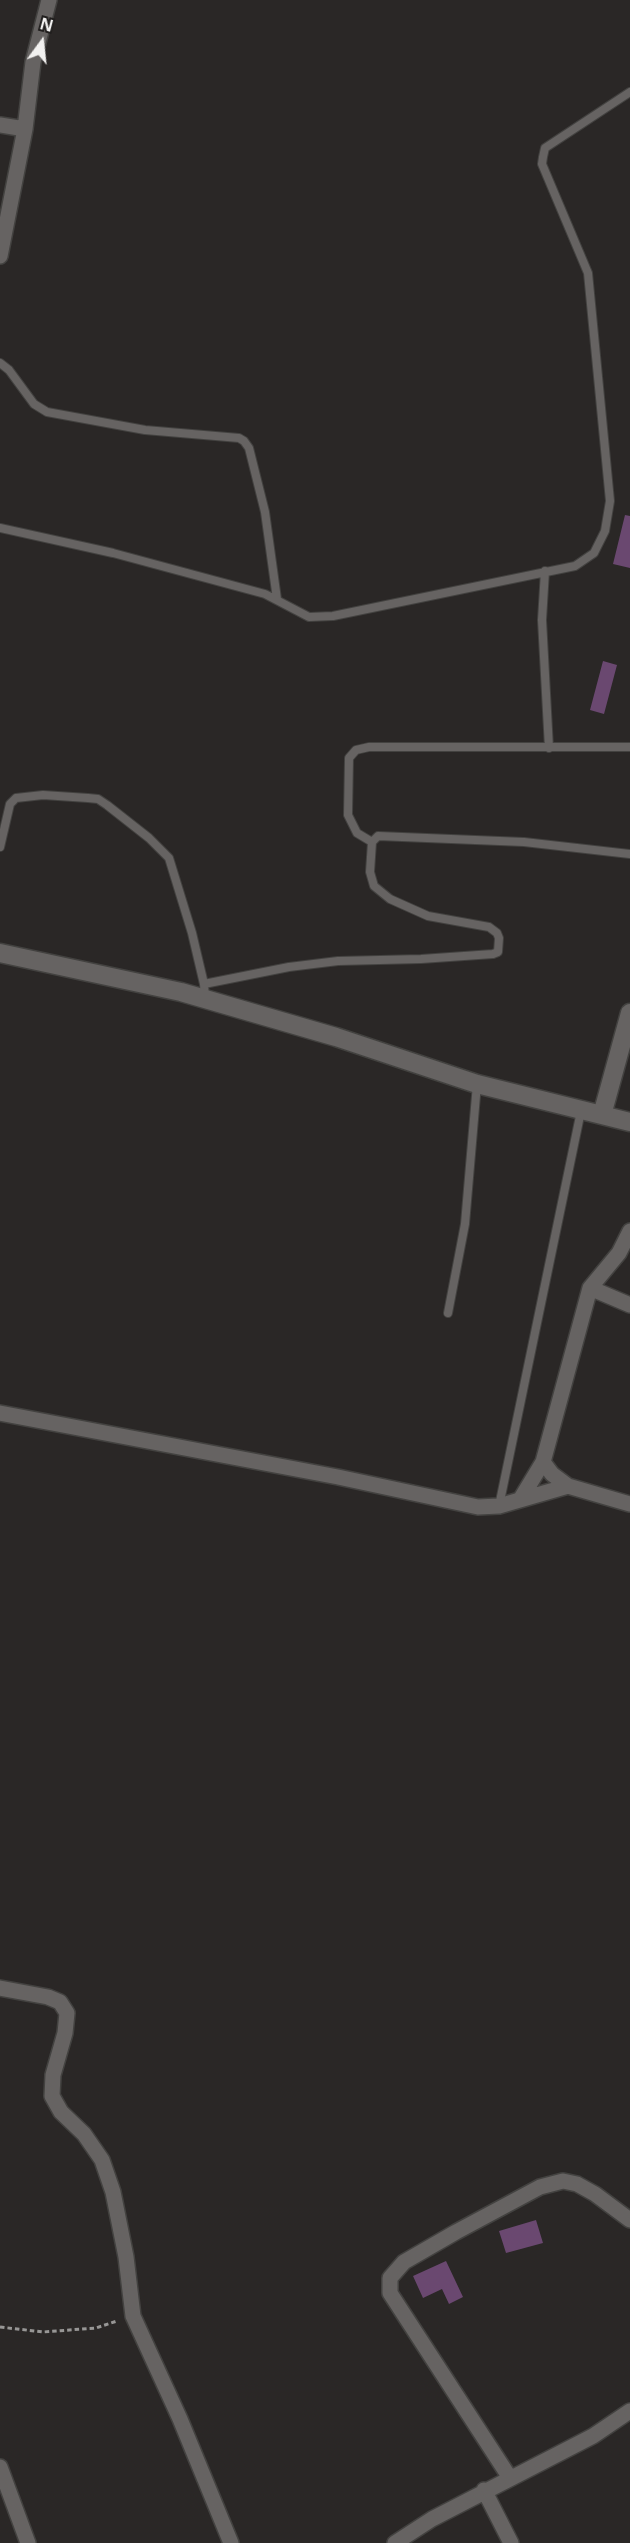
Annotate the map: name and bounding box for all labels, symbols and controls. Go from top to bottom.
north arrow [12,12,72,72]
text: N [38,12,56,37]

